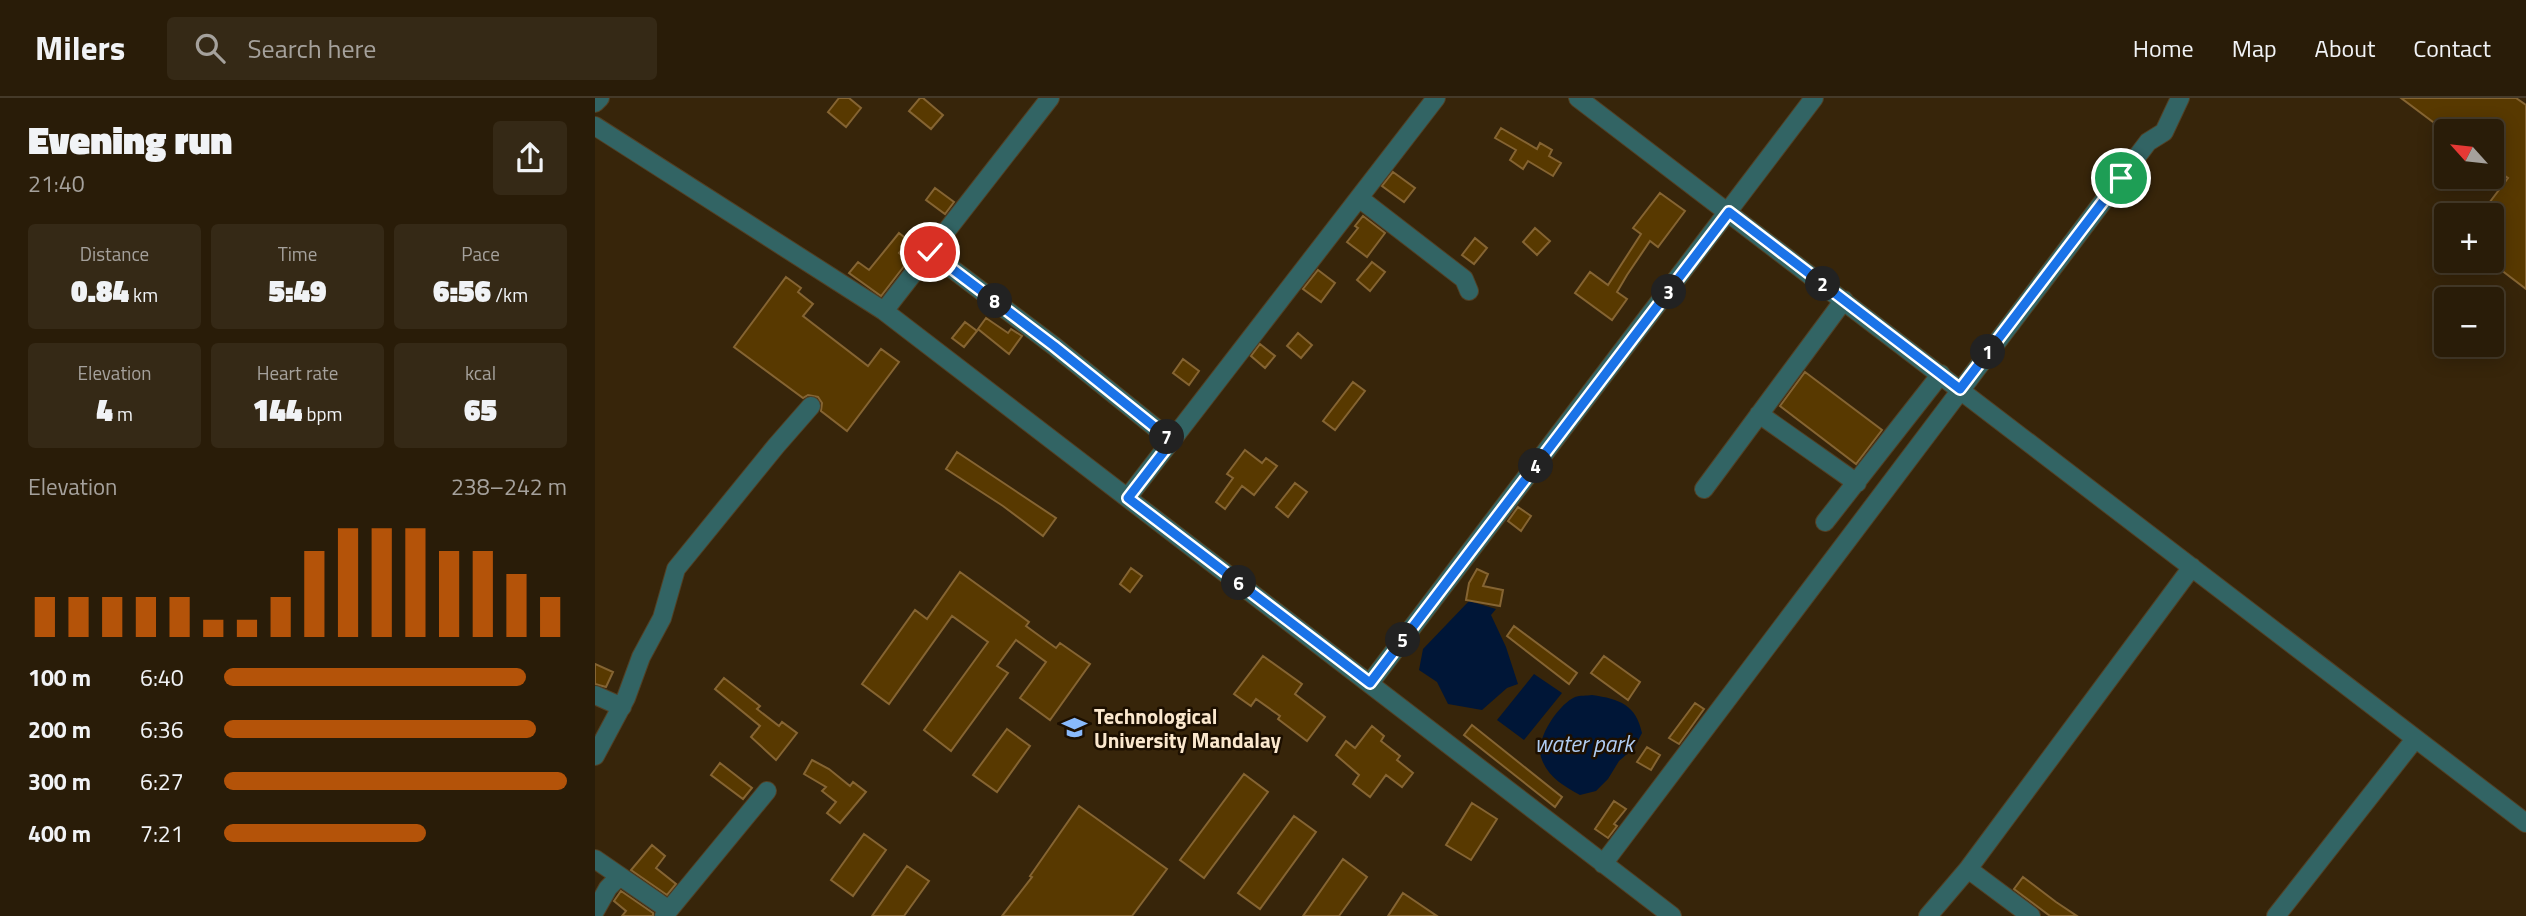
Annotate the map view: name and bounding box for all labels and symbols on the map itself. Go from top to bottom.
north arrow [2434,119,2504,189]
pin [2091,148,2151,208]
pin [900,222,960,282]
pin: 2 [1805,266,1841,302]
pin: 3 [1651,274,1687,310]
pin: 8 [977,284,1013,318]
pin: 1 [1971,334,2005,370]
pin: 7 [1149,420,1185,454]
pin: 4 [1518,448,1553,484]
pin: 6 [1221,566,1257,601]
pin: 5 [1385,622,1421,658]
place label: Technological University Mandalay [1094,700,1281,756]
school or university icon: Technological University Mandalay [1060,714,1088,742]
water label: water park [1535,726,1636,761]

